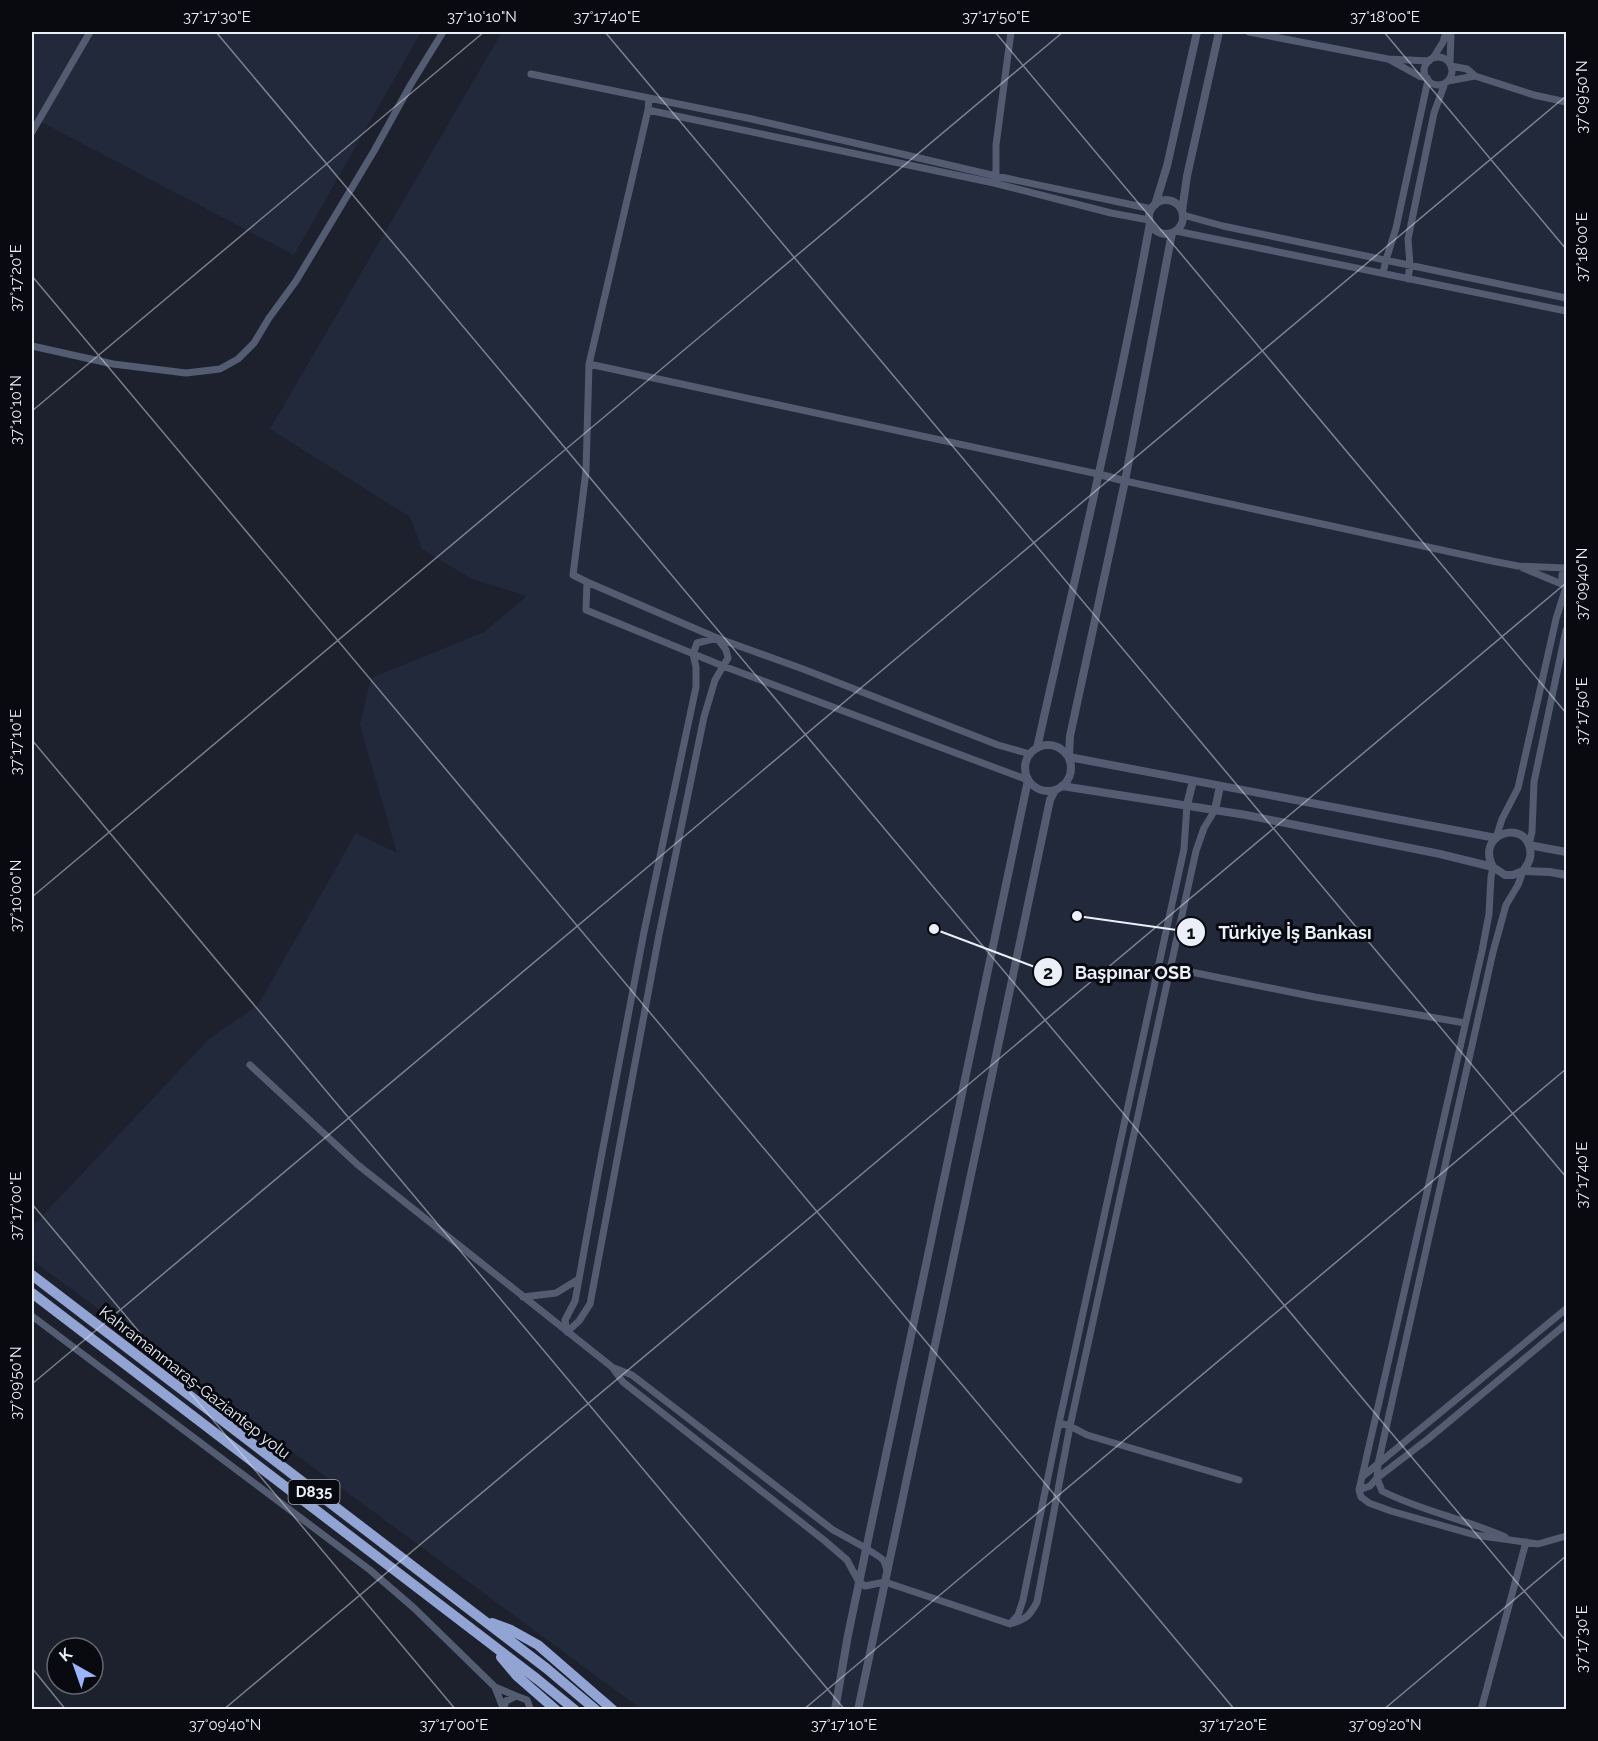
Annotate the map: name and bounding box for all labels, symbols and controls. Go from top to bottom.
text: 37°17'30"E [183,8,251,26]
text: 37°10'10"N [447,8,517,26]
text: 37°17'40"E [574,8,640,26]
text: 37°17'50"E [962,8,1030,26]
text: 37°18'00"E [1350,8,1420,26]
text: 37°09'50"N [1573,60,1591,134]
text: 37°18'00"E [1573,212,1591,282]
text: 37°17'20"E [7,244,25,312]
text: 37°10'10"N [7,375,25,445]
text: 37°09'40"N [1573,548,1591,620]
text: 37°17'50"E [1573,677,1591,745]
text: 37°17'10"E [7,709,25,775]
text: 37°10'00"N [7,860,25,932]
callout: Türkiye İş Bankası [1176,914,1383,950]
text: 1 [1187,922,1196,943]
text: Türkiye İş Bankası [1219,922,1371,943]
callout: Başpınar OSB [1033,954,1204,990]
text: 2 [1043,962,1053,983]
text: Başpınar OSB [1075,962,1191,983]
text: 37°17'40"E [1573,1142,1591,1208]
text: 37°17'00"E [7,1172,25,1240]
street label: Kahramanmaraş-Gaziantep yolu [95,1302,294,1463]
text: 37°09'50"N [7,1346,25,1420]
road number: D835 [288,1480,340,1504]
text: 37°17'30"E [1573,1605,1591,1673]
north arrow [45,1636,105,1696]
text: K [55,1644,76,1666]
text: 37°09'40"N [189,1716,261,1734]
text: 37°17'00"E [420,1716,488,1734]
text: 37°17'10"E [811,1716,877,1734]
text: 37°17'20"E [1199,1716,1267,1734]
text: 37°09'20"N [1348,1716,1422,1734]

